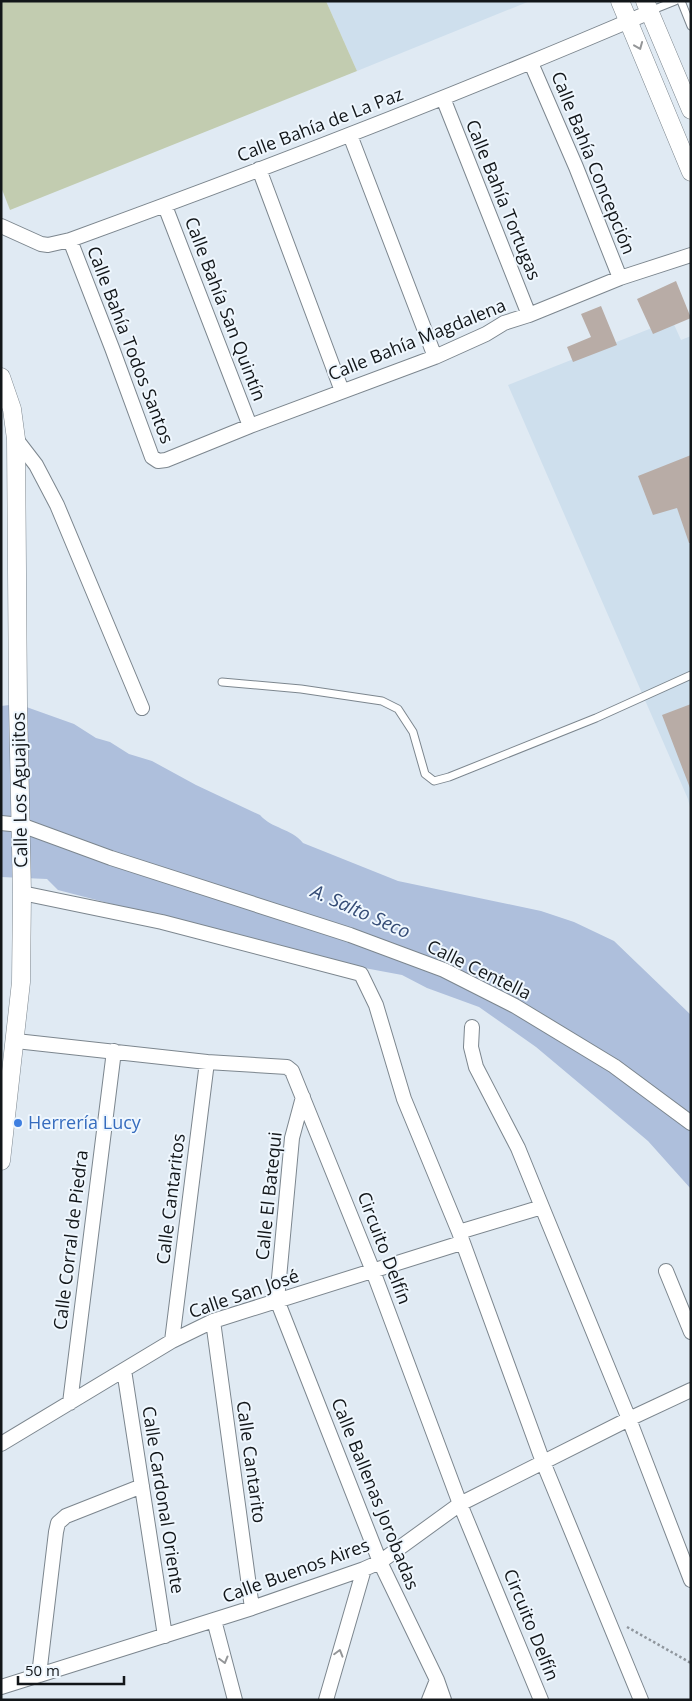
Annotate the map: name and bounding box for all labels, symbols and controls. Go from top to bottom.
one-way arrow [633,41,644,50]
street label: Calle Bahía Concepción [546,68,642,258]
street label: Calle Bahía de La Paz [233,81,406,167]
street label: Calle Bahía Tortugas [461,116,547,283]
street label: Calle Bahía San Quintín [180,213,272,404]
street label: Calle Bahía Todos Santos [82,242,180,447]
street label: Calle Bahía Magdalena [324,292,509,386]
street label: Calle Los Aguajitos [6,712,32,868]
water label: A. Salto Seco [306,877,415,944]
street label: Calle Centella [423,933,536,1005]
place label: Herrería Lucy [28,1110,142,1134]
marker: Herrería Lucy [12,1117,24,1129]
street label: Calle El Batequi [249,1130,287,1261]
street label: Calle Cantaritos [150,1132,190,1266]
street label: Calle Corral de Piedra [47,1149,93,1331]
street label: Circuito Delfín [352,1188,417,1307]
street label: Calle San José [185,1263,302,1323]
street label: Calle Ballenas Jorobadas [326,1394,425,1593]
street label: Calle Cantarito [232,1399,272,1525]
street label: Calle Cardonal Oriente [137,1404,191,1595]
street label: Calle Buenos Aires [219,1532,373,1608]
street label: Circuito Delfín [499,1565,565,1684]
one-way arrow [334,1649,344,1658]
scale bar [18,1654,124,1686]
one-way arrow [219,1655,229,1664]
text: 50 m [25,1660,60,1680]

